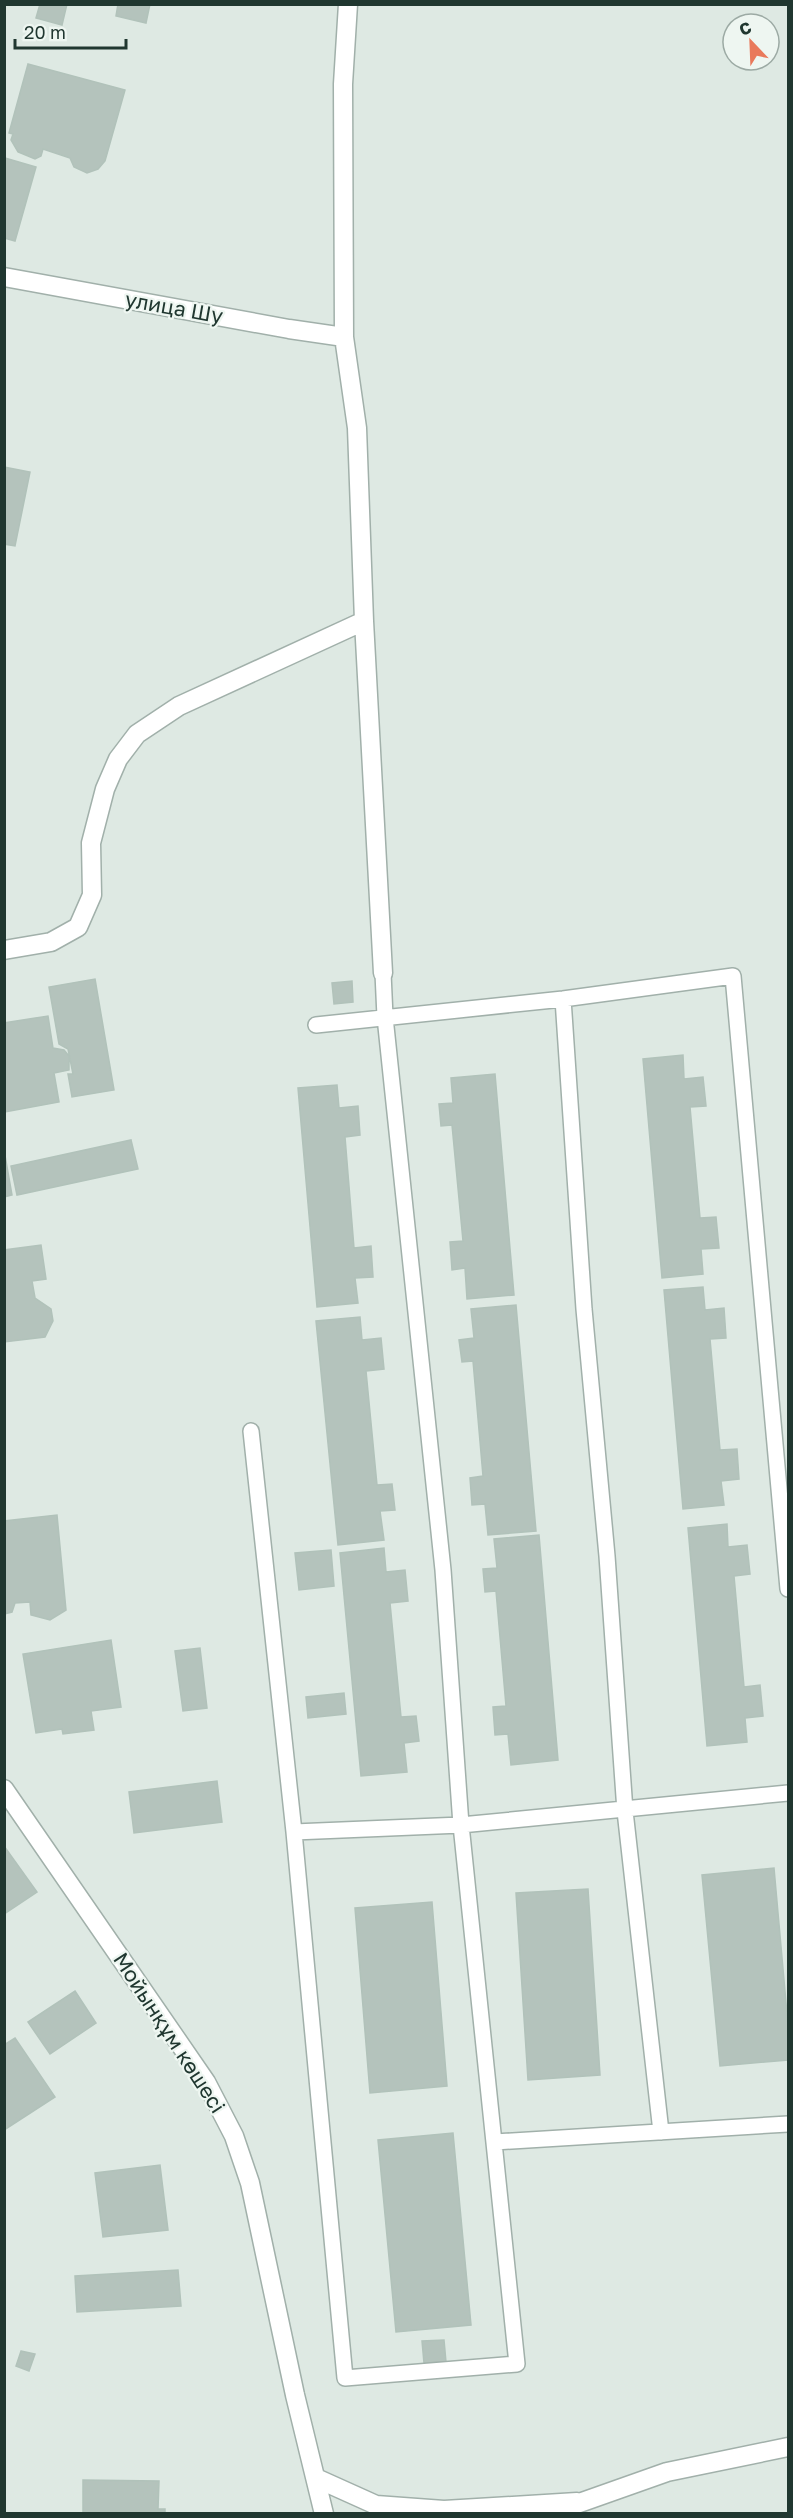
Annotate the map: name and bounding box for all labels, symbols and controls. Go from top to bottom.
scale bar [15,12,126,50]
north arrow [721,12,781,72]
text: С [736,17,754,40]
text: 20 m [24,21,66,43]
street label: улица Шу [123,286,225,328]
street label: Мойынқұм көшесі [108,1947,231,2118]

